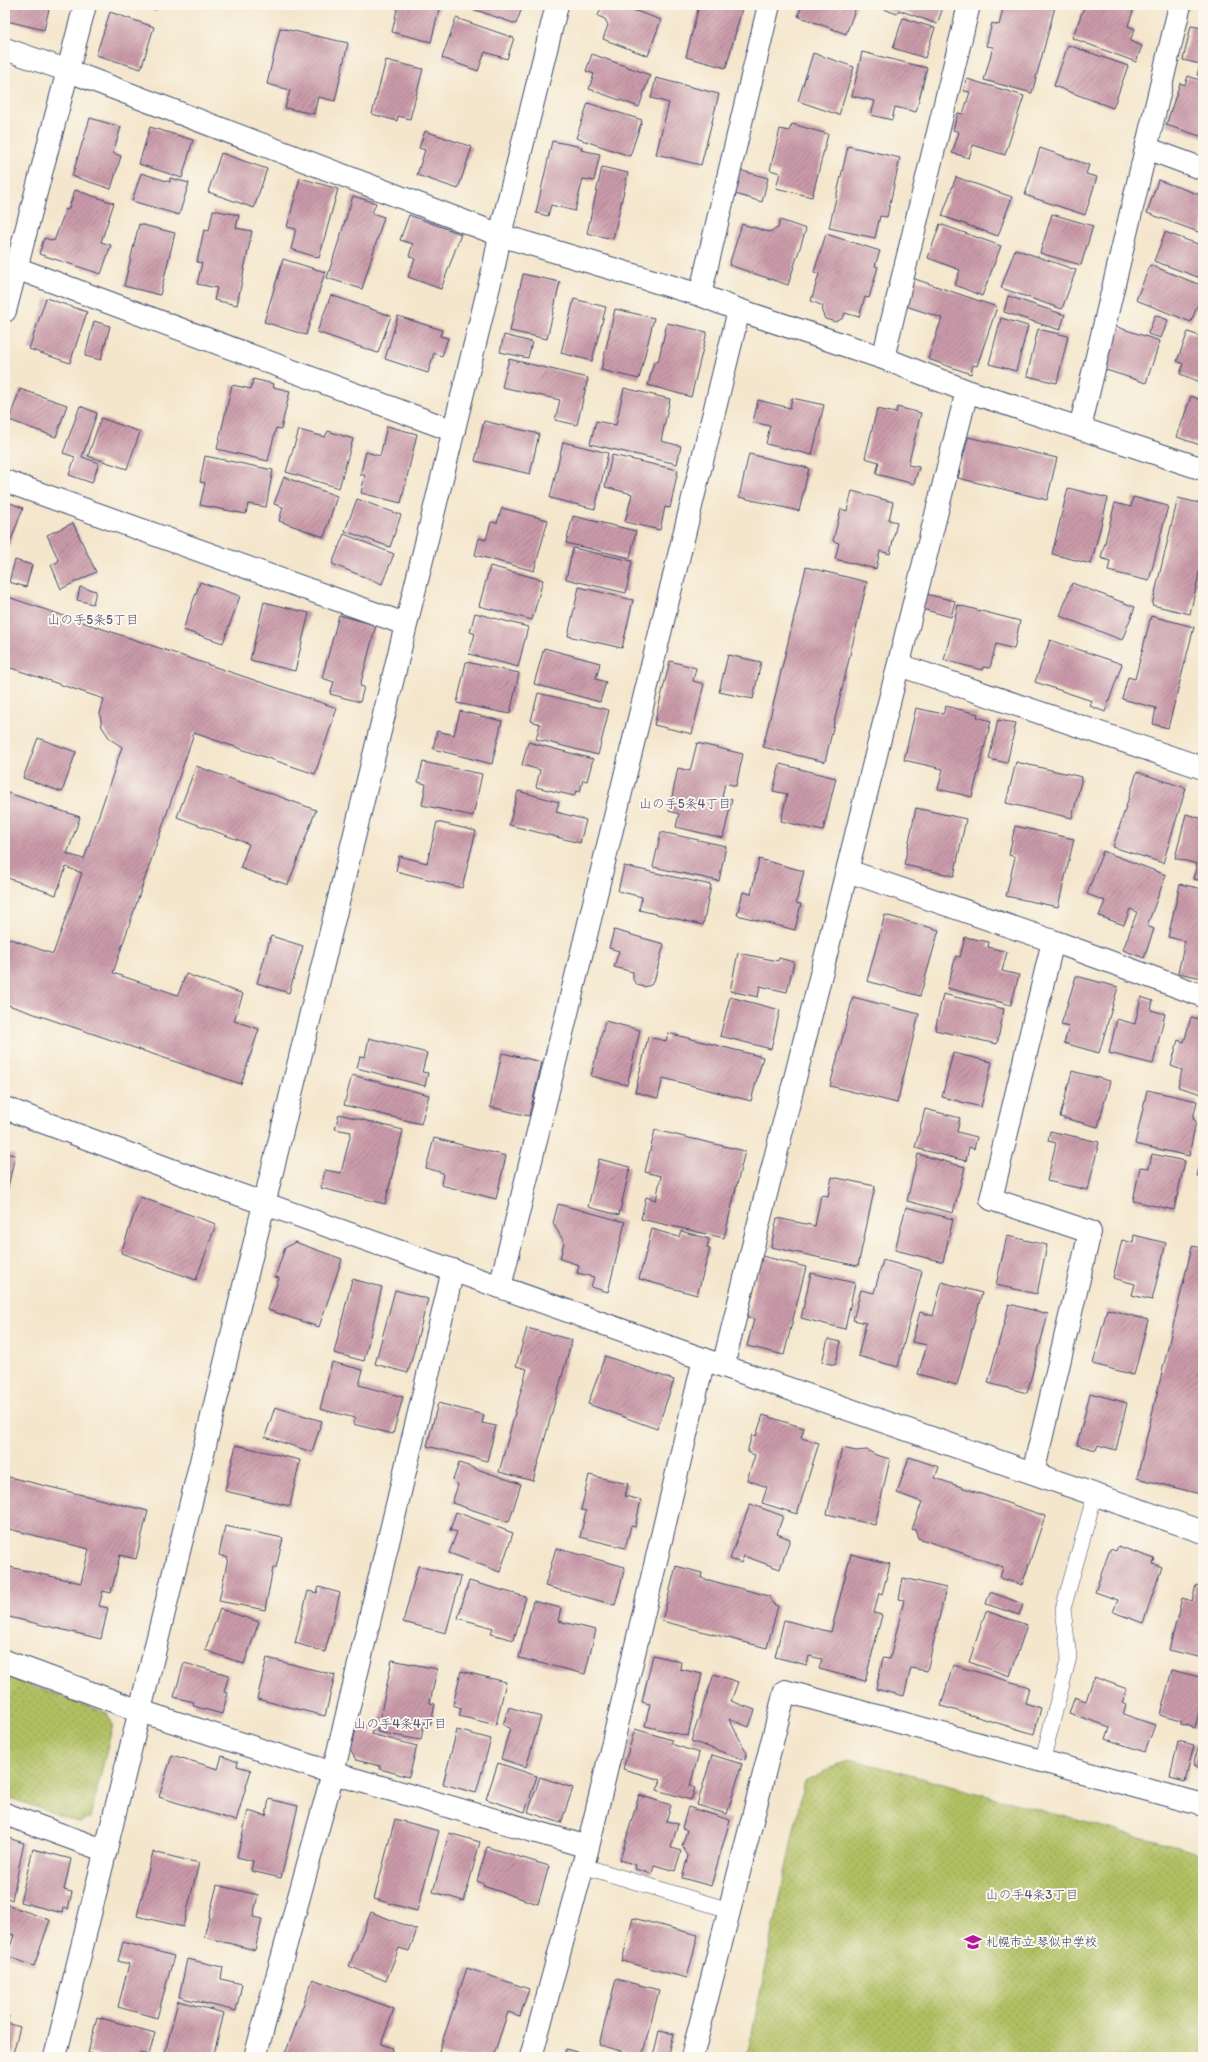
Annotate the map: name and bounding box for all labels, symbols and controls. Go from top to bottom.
district label: 山の手5条5丁目 [47,612,139,627]
district label: 山の手5条4丁目 [639,796,731,811]
district label: 山の手4条4丁目 [353,1716,447,1731]
district label: 山の手4条3丁目 [986,1887,1078,1902]
school or university icon: 札幌市立 琴似中学校 [963,1932,983,1952]
place label: 札幌市立 琴似中学校 [986,1935,1097,1949]

